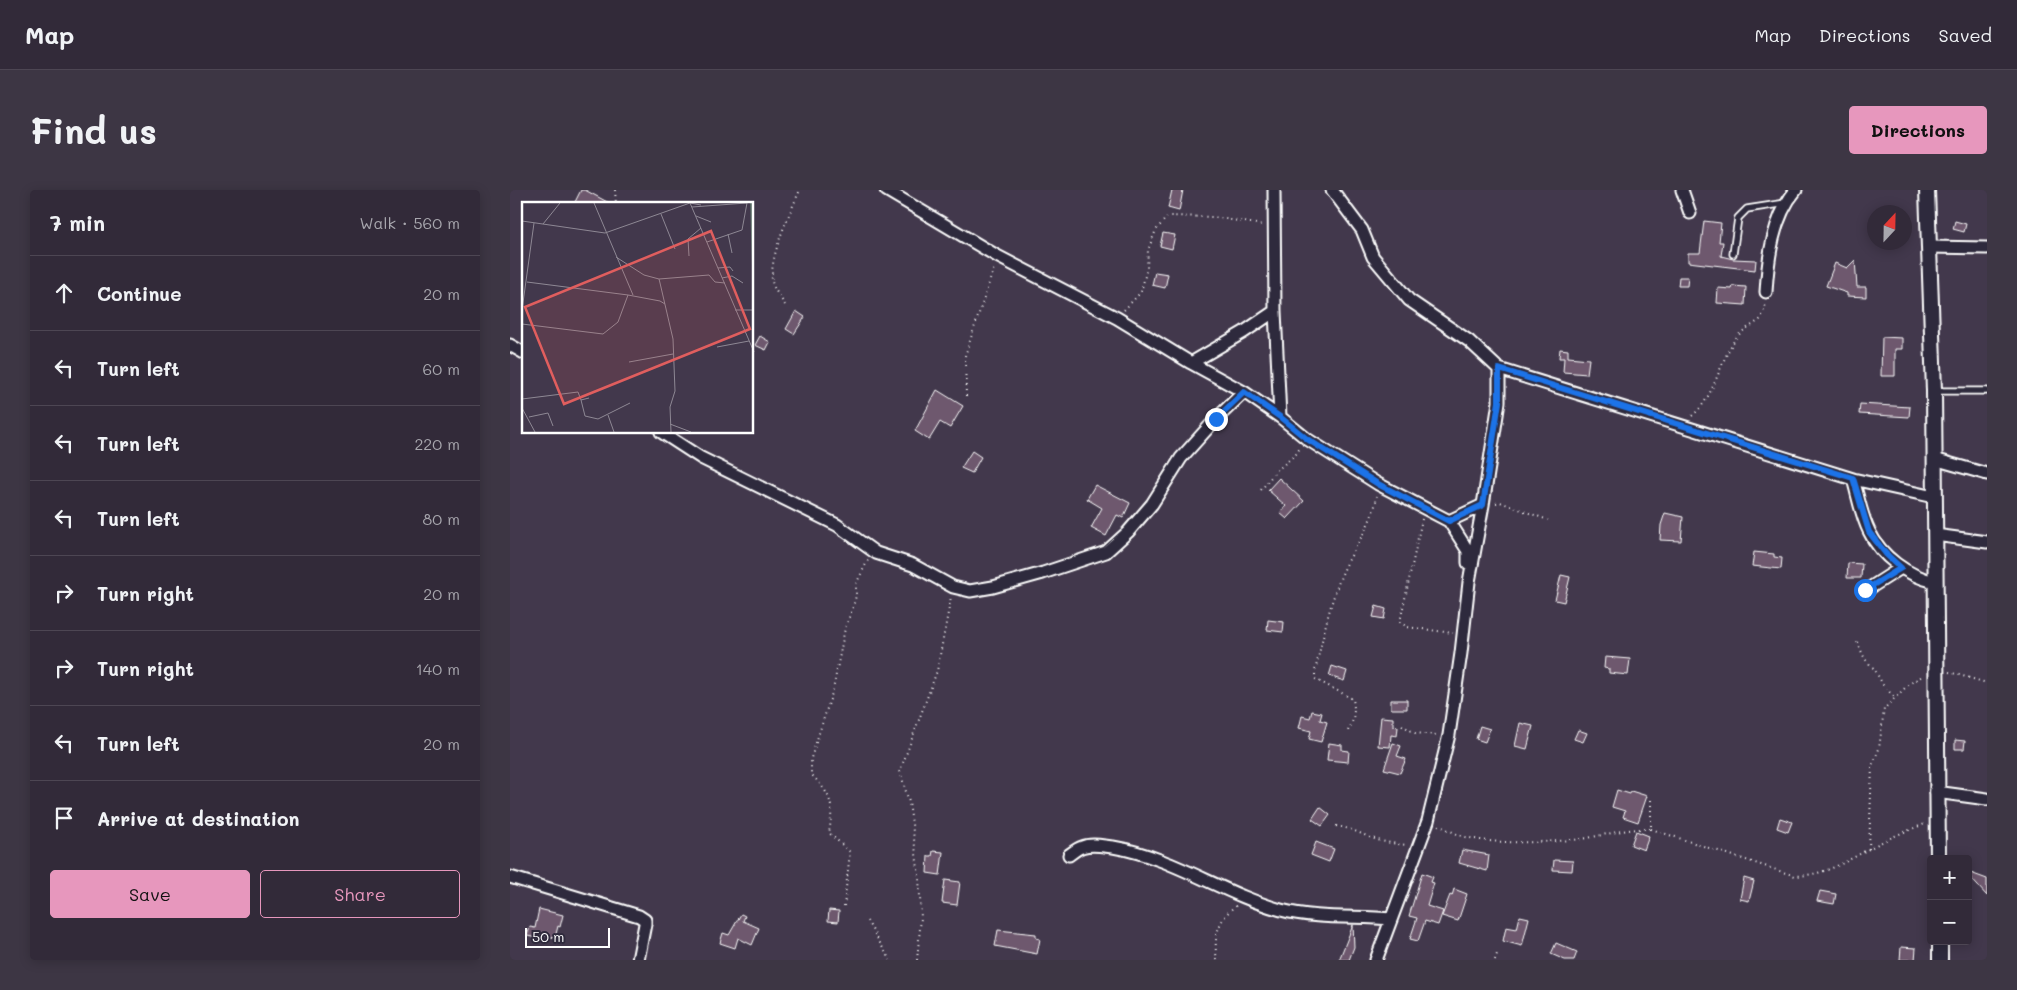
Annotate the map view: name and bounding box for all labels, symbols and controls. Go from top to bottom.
text: Map [25,19,74,50]
text: Map [1754,23,1791,47]
text: Directions [1819,23,1911,47]
text: Saved [1939,23,1992,47]
button: Directions [1849,106,1987,154]
text: Find us [30,107,157,153]
inset map [522,202,754,434]
north arrow [1867,205,1912,250]
text: 7 min [50,209,105,236]
text: Walk · 560 m [360,212,460,233]
icon: ahead [50,279,78,307]
text: Continue [97,281,182,306]
text: 20 m [423,283,460,304]
icon: left [50,354,78,382]
text: Turn left [97,356,180,381]
text: 60 m [423,358,460,379]
route end [1205,408,1228,431]
icon: left [50,429,78,457]
text: Turn left [97,431,180,456]
text: 220 m [414,433,460,454]
icon: left [50,504,78,532]
text: Turn left [97,506,180,531]
text: 80 m [423,508,460,529]
icon: right [50,579,78,607]
route start [1854,579,1877,602]
text: Turn right [97,581,194,606]
text: 20 m [423,583,460,604]
icon: right [50,654,78,682]
text: Turn right [97,656,194,681]
text: 140 m [416,658,460,679]
icon: left [50,729,78,757]
text: Turn left [97,731,180,756]
text: 20 m [423,733,460,754]
icon: arrive [50,804,78,832]
text: Arrive at destination [97,806,300,831]
map controls [1927,855,1972,945]
button: + [1927,855,1972,900]
button: Save [50,870,250,918]
button: Share [260,870,460,918]
button: − [1927,900,1972,945]
scale bar [525,925,610,948]
text: 50 m [532,927,564,946]

